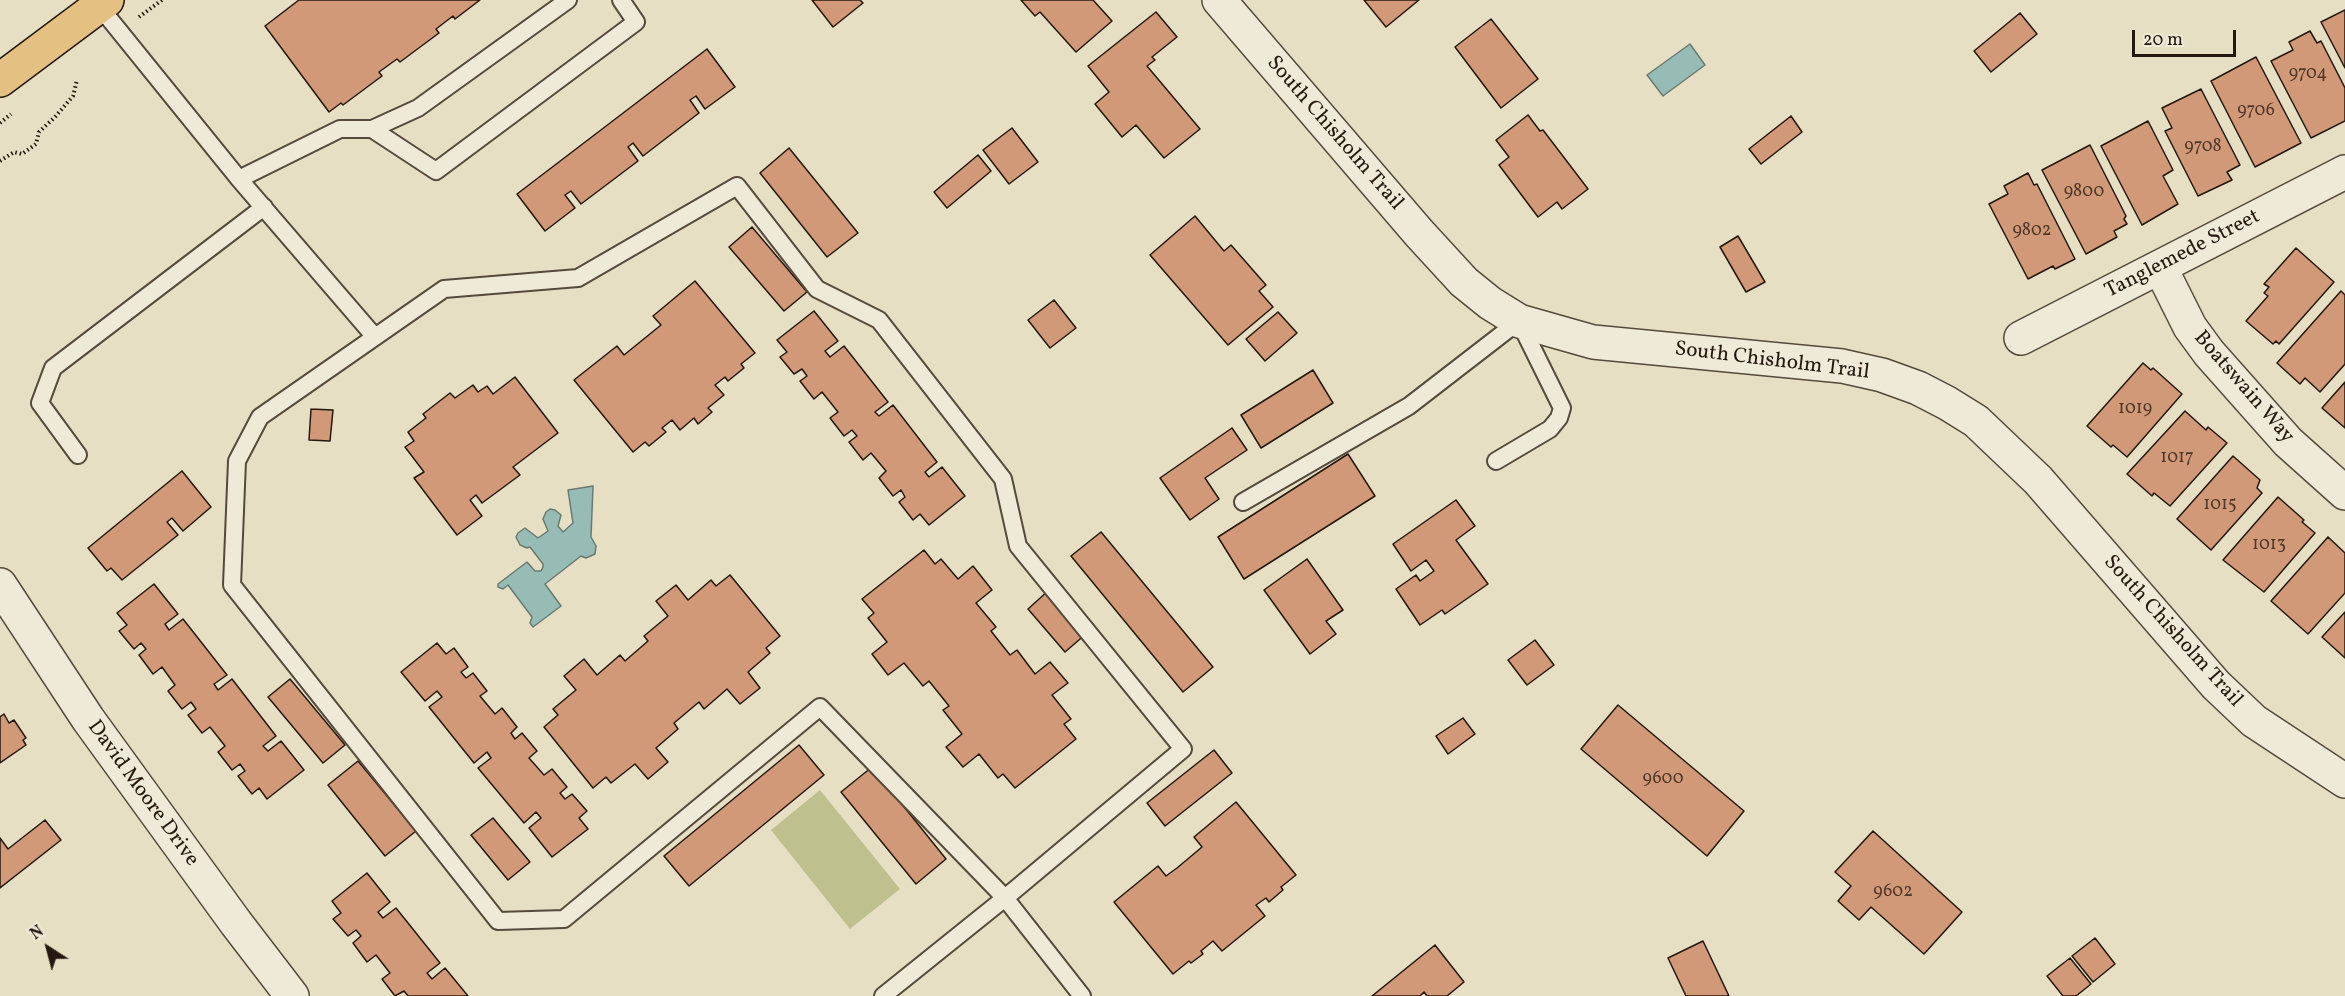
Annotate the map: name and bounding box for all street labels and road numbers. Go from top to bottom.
street label: South Chisholm Trail [1260,52,1408,216]
street label: Tanglemede Street [2101,205,2265,305]
street label: Boatswain Way [2187,327,2299,449]
street label: South Chisholm Trail [1673,338,1871,386]
street label: South Chisholm Trail [2097,551,2247,713]
street label: David Moore Drive [81,716,203,872]

